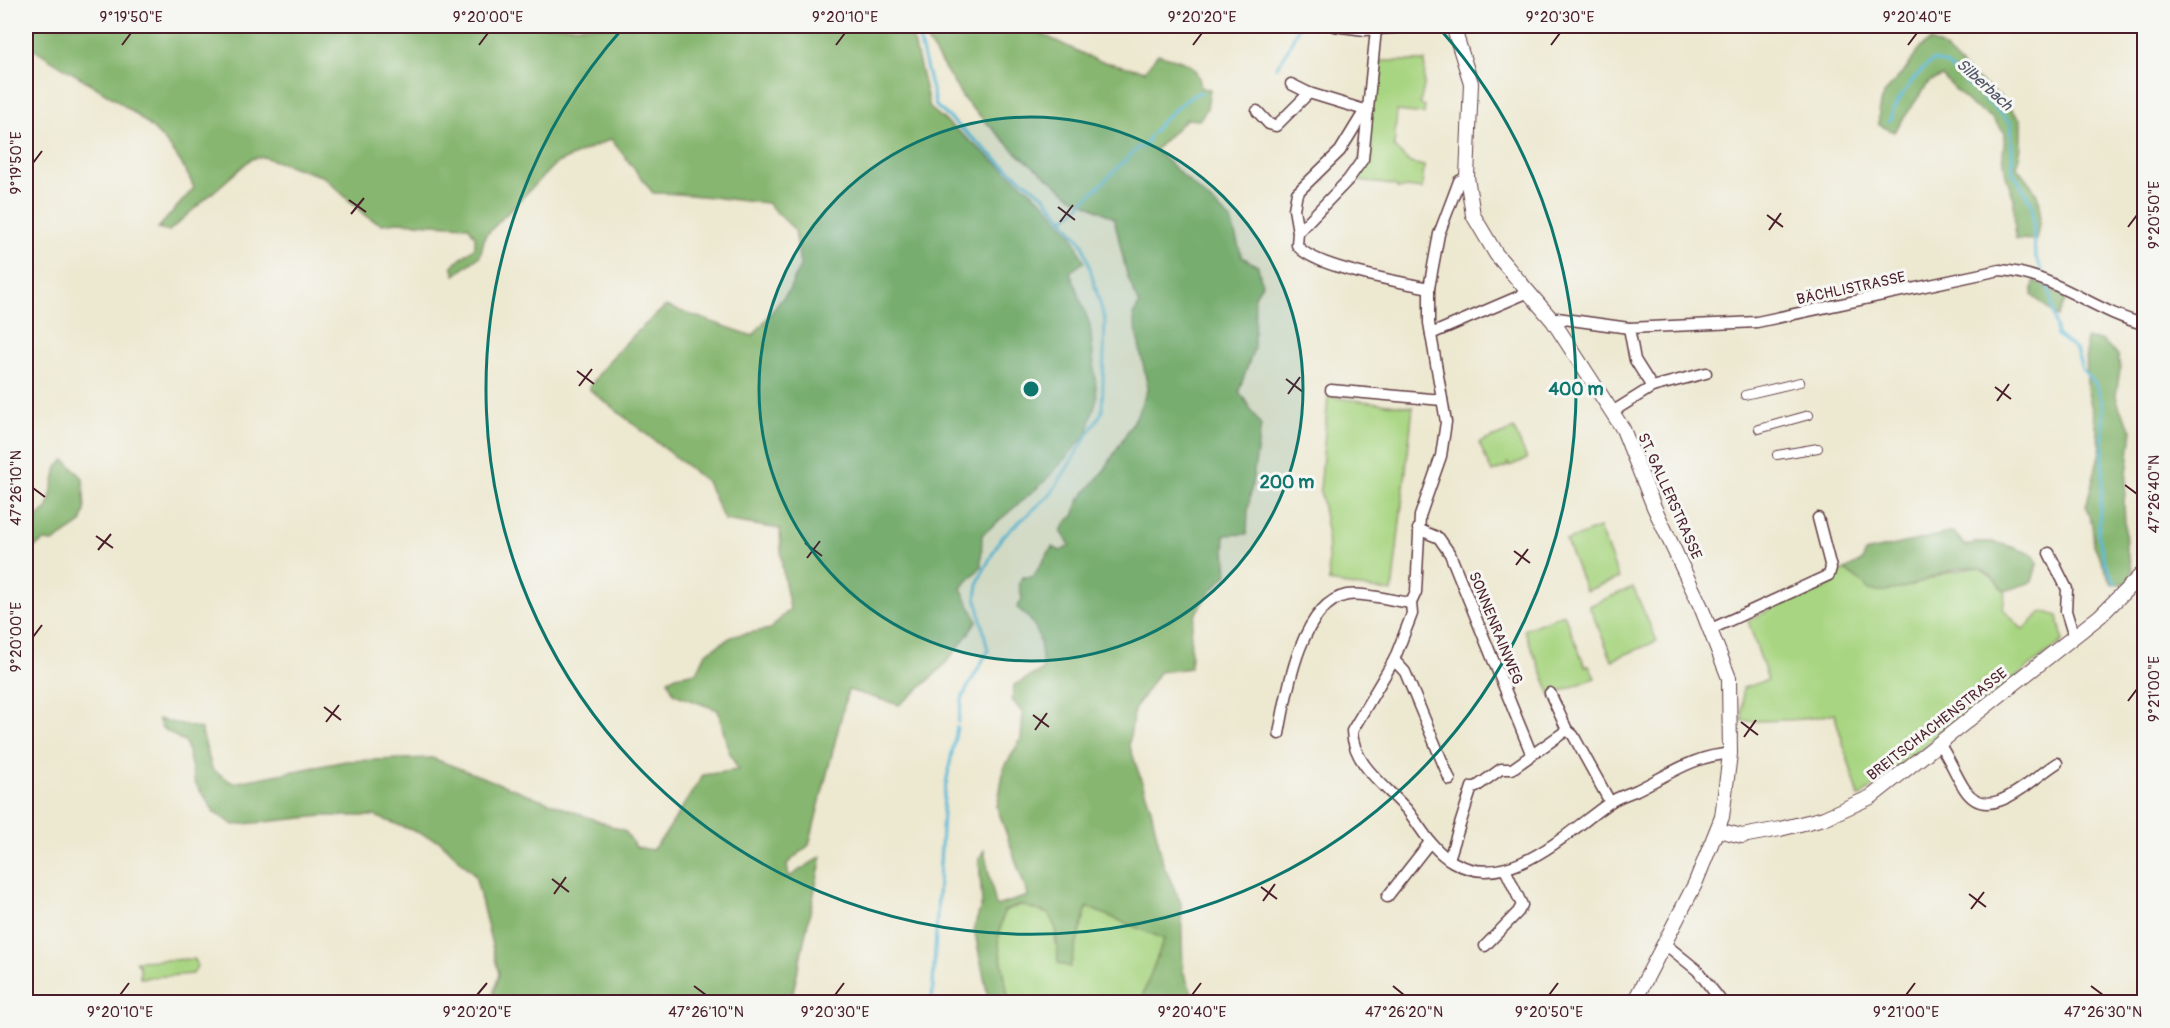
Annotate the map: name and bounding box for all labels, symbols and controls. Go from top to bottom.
text: 9°19'50"E [99,8,163,27]
text: 9°20'00"E [453,8,523,27]
text: 9°20'10"E [812,8,878,27]
text: 9°20'20"E [1168,8,1236,27]
text: 9°20'30"E [1526,8,1594,27]
text: 9°20'40"E [1883,8,1952,27]
water label: Silberbach [1952,54,2018,116]
text: 9°19'50"E [7,131,26,195]
text: 9°20'50"E [2145,181,2164,249]
street label: BÄCHLISTRASSE [1795,268,1907,309]
text: 400 m [1549,378,1603,401]
centre of rings [1021,379,1041,399]
street label: ST. GALLERSTRASSE [1633,430,1706,563]
text: 47°26'10"N [7,450,26,526]
text: 47°26'40"N [2145,455,2164,533]
text: 200 m [1260,471,1314,494]
street label: SONNENRAINWEG [1464,569,1527,687]
text: 9°20'00"E [7,602,26,672]
text: 9°21'00"E [2145,656,2164,722]
street label: BREITSCHACHENSTRASSE [1863,664,2011,785]
text: 9°20'10"E [87,1003,153,1022]
text: 9°20'20"E [443,1003,511,1022]
text: 47°26'10"N [668,1003,744,1022]
text: 9°20'30"E [801,1003,869,1022]
text: 9°20'40"E [1158,1003,1227,1022]
text: 47°26'20"N [1365,1003,1443,1022]
text: 9°20'50"E [1515,1003,1583,1022]
text: 9°21'00"E [1873,1003,1939,1022]
text: 47°26'30"N [2064,1003,2142,1022]

